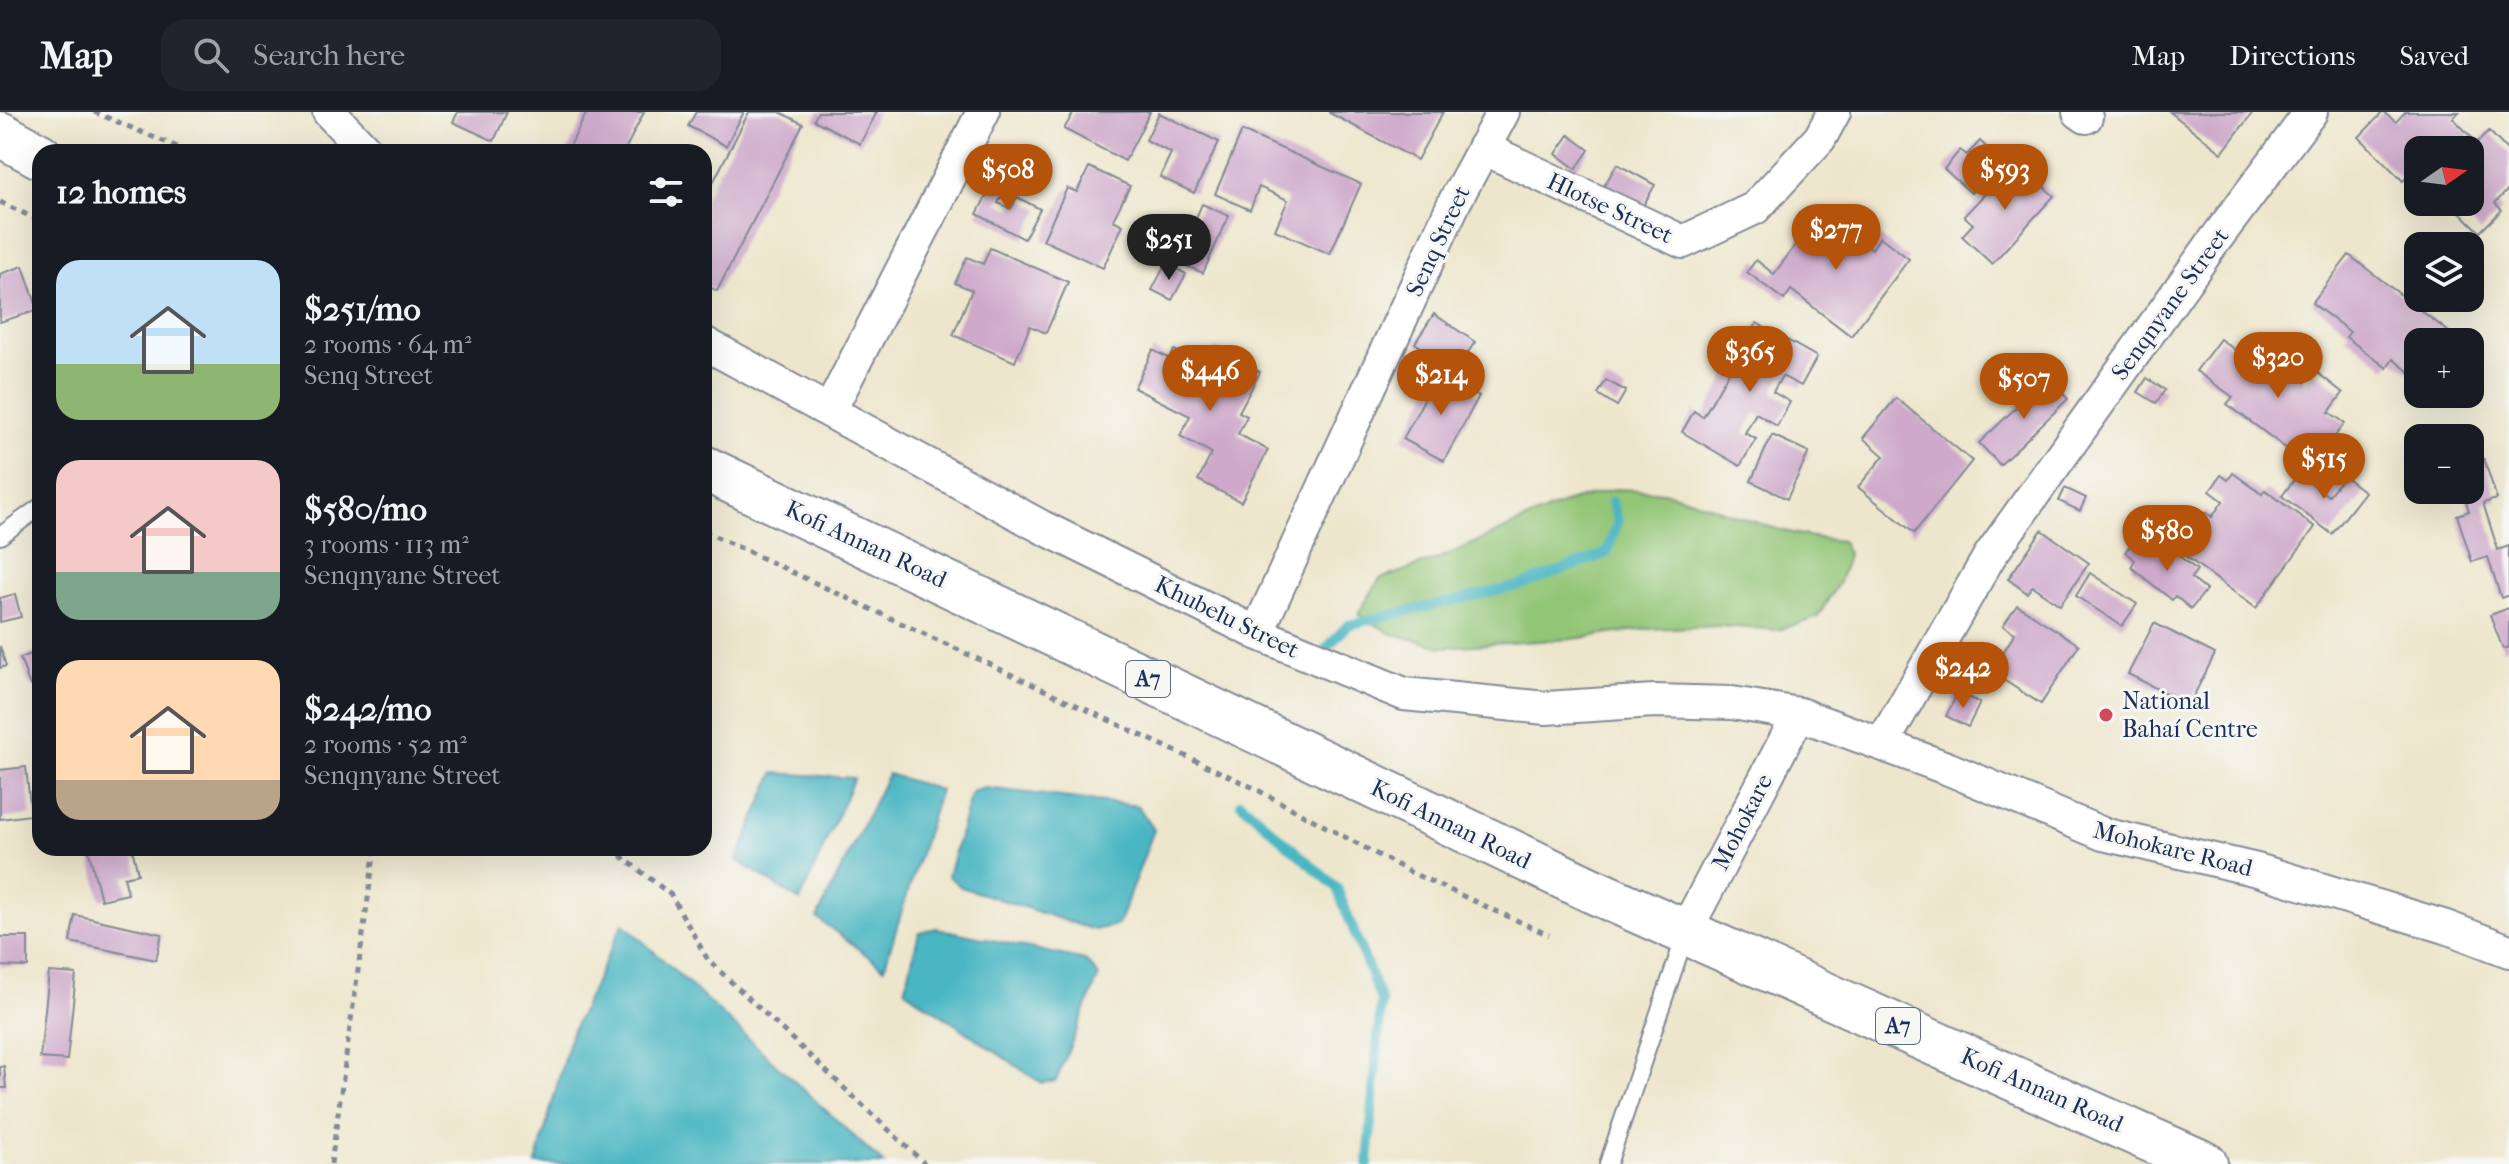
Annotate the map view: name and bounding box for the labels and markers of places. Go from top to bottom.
pin: $508 [961,144,1055,212]
pin: $593 [1958,144,2052,212]
pin: $277 [1789,204,1883,272]
pin: $251 [1122,214,1216,282]
pin: $365 [1703,326,1797,394]
pin: $320 [2231,332,2325,400]
pin: $446 [1163,345,1257,413]
pin: $214 [1394,349,1488,417]
pin: $507 [1977,353,2071,421]
pin: $515 [2277,433,2371,501]
pin: $580 [2120,505,2214,573]
pin: $242 [1916,642,2010,710]
place label: National Bahaí Centre [2122,687,2258,743]
marker: National Bahaí Centre [2097,706,2115,724]

